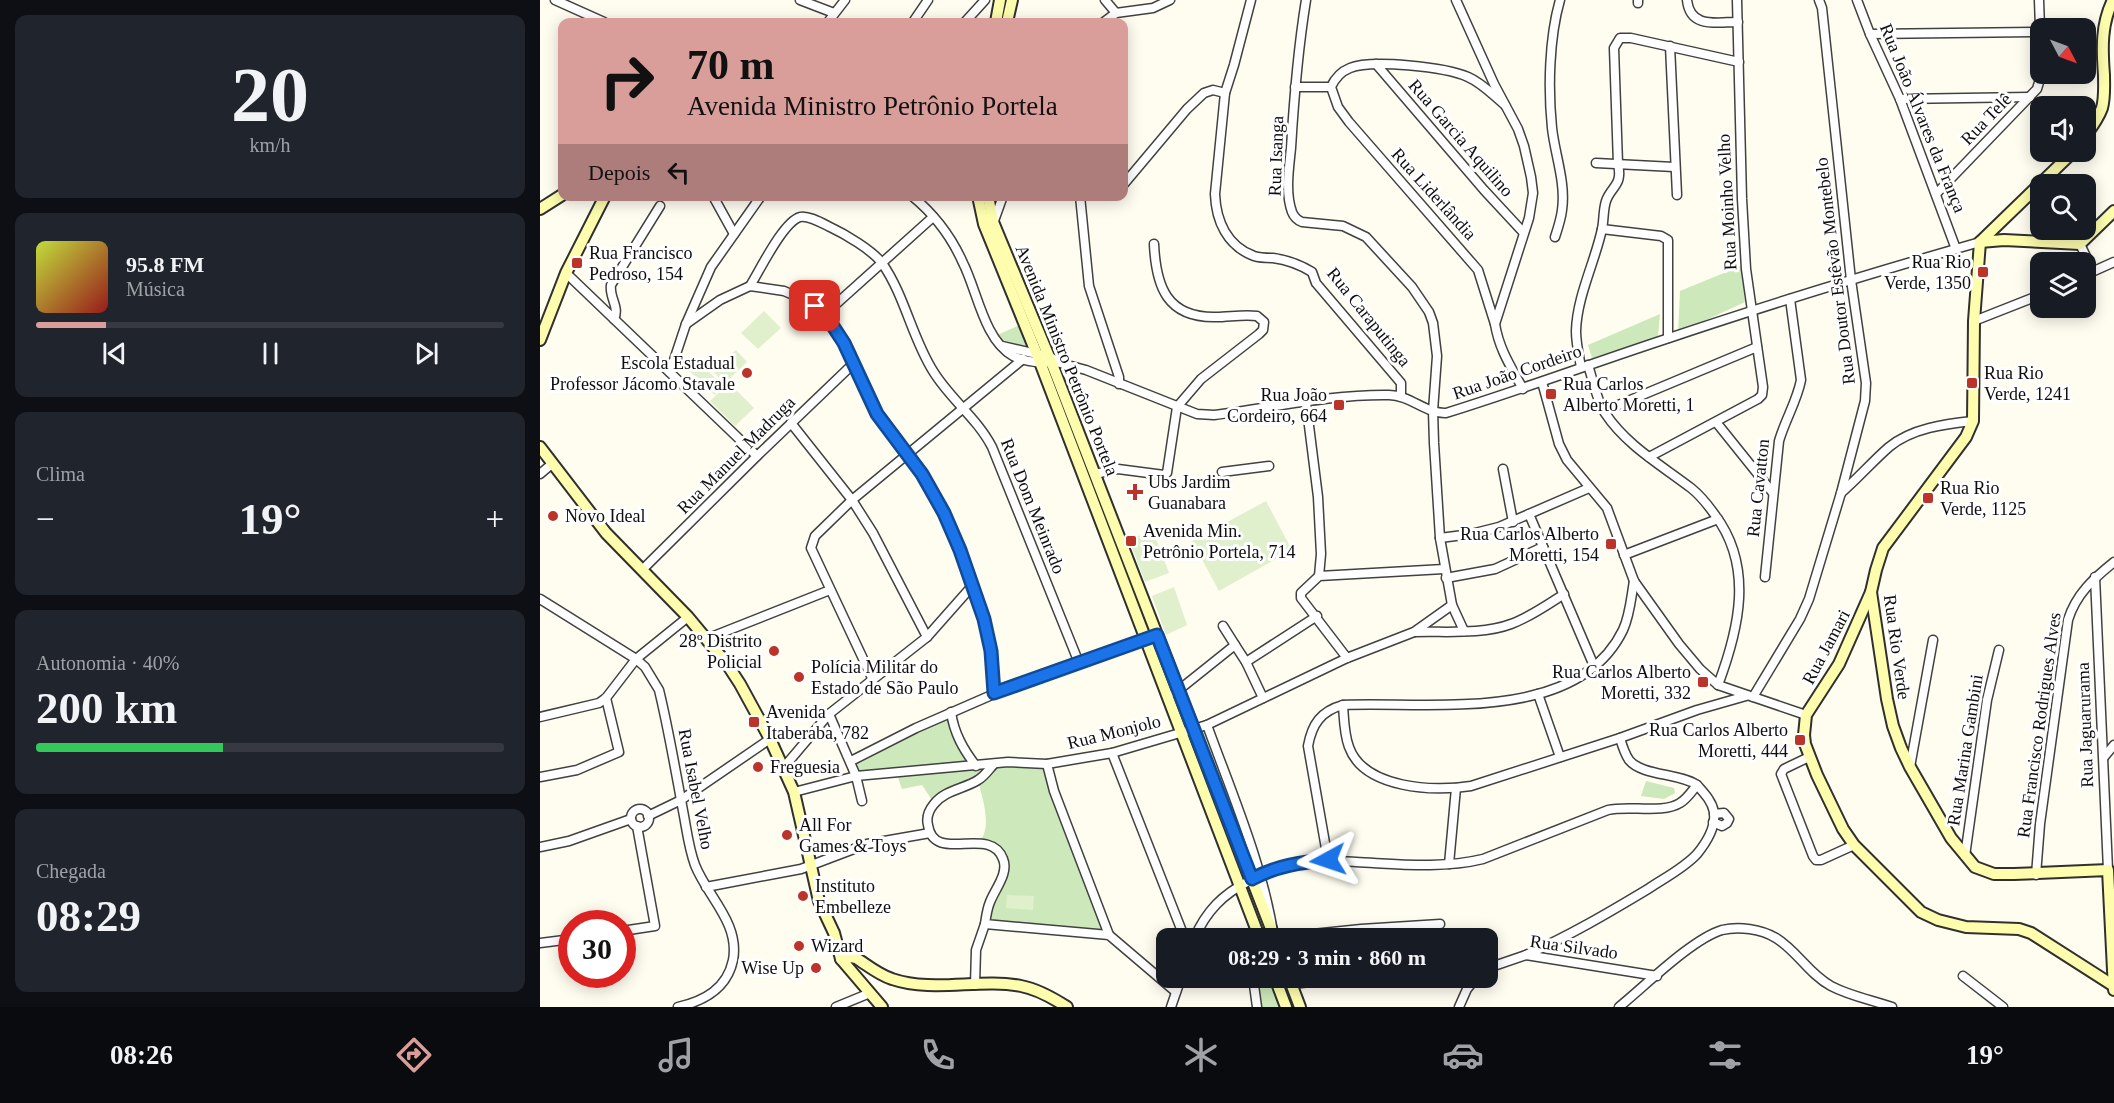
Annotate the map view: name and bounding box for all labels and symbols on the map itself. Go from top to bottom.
north arrow [2030,18,2096,84]
street label: Rua João Álvares da França [1876,20,1971,215]
street label: Rua Garcia Aquilino [1405,75,1517,201]
street label: Rua Telê [1957,89,2015,149]
street label: Rua Isanga [1265,115,1287,197]
street label: Rua Moinho Velho [1713,133,1741,271]
street label: Rua Liderlândia [1388,144,1480,244]
street label: Rua Doutor Estêvão Montebelo [1811,156,1859,386]
street label: Avenida Ministro Petrônio Portela [1011,242,1123,478]
place label: Rua Francisco Pedroso, 154 [589,243,692,284]
place label: Rua Rio Verde, 1350 [1884,252,1971,293]
marker: Rua Francisco Pedroso, 154 [570,256,584,270]
street label: Rua Caraputinga [1323,264,1415,370]
marker: Rua Rio Verde, 1350 [1976,265,1990,279]
pin [789,280,840,331]
street label: Rua João Cordeiro [1450,341,1584,403]
place label: Escola Estadual Professor Jácomo Stavale [550,353,735,394]
place label: Rua Rio Verde, 1241 [1984,363,2071,404]
marker: Escola Estadual Professor Jácomo Stavale [740,366,754,380]
place label: Rua Carlos Alberto Moretti, 1 [1563,374,1694,415]
marker: Rua Rio Verde, 1241 [1965,376,1979,390]
place label: Rua João Cordeiro, 664 [1227,385,1327,426]
marker: Rua Carlos Alberto Moretti, 1 [1544,387,1558,401]
street label: Rua Manuel Madruga [673,392,799,518]
marker: Rua João Cordeiro, 664 [1332,398,1346,412]
street label: Rua Dom Meinrado [997,436,1069,576]
street label: Rua Cavatton [1743,438,1773,538]
place label: Ubs Jardim Guanabara [1148,472,1231,513]
place label: Rua Rio Verde, 1125 [1940,478,2026,519]
marker: Ubs Jardim Guanabara [1126,483,1144,501]
marker: Rua Rio Verde, 1125 [1921,491,1935,505]
place label: Novo Ideal [565,506,645,526]
marker: Novo Ideal [546,509,560,523]
place label: Avenida Min. Petrônio Portela, 714 [1143,521,1295,562]
place label: Rua Carlos Alberto Moretti, 154 [1460,524,1599,565]
marker: Avenida Min. Petrônio Portela, 714 [1124,534,1138,548]
marker: Rua Carlos Alberto Moretti, 154 [1604,537,1618,551]
street label: Rua Rio Verde [1880,593,1914,701]
street label: Rua Jamari [1798,606,1854,688]
street label: Rua Francisco Rodrigues Alves [2013,611,2065,839]
place label: 28º Distrito Policial [679,631,762,672]
marker: 28º Distrito Policial [767,644,781,658]
place label: Polícia Militar do Estado de São Paulo [811,657,958,698]
place label: Rua Carlos Alberto Moretti, 332 [1552,662,1691,703]
street label: Rua Jaguarurama [2073,662,2097,788]
marker: Polícia Militar do Estado de São Paulo [792,670,806,684]
street label: Rua Marina Gambini [1943,673,1987,827]
marker: Rua Carlos Alberto Moretti, 332 [1696,675,1710,689]
place label: Avenida Itaberaba, 782 [766,702,869,743]
street label: Rua Monjolo [1065,711,1163,753]
marker: Avenida Itaberaba, 782 [747,715,761,729]
place label: Rua Carlos Alberto Moretti, 444 [1649,720,1788,761]
street label: Rua Isabel Velho [674,727,718,851]
marker: Rua Carlos Alberto Moretti, 444 [1793,733,1807,747]
place label: Freguesia [770,757,840,777]
marker: Freguesia [751,760,765,774]
place label: All For Games & Toys [799,815,906,856]
marker: All For Games & Toys [780,828,794,842]
position arrow [1296,828,1360,892]
place label: Instituto Embelleze [815,876,891,917]
marker: Instituto Embelleze [796,889,810,903]
speed limit sign: 30 [558,910,636,988]
street label: Rua Silvado [1529,931,1619,963]
place label: Wizard [811,936,863,956]
marker: Wizard [792,939,806,953]
place label: Wise Up [741,958,804,978]
marker: Wise Up [809,961,823,975]

